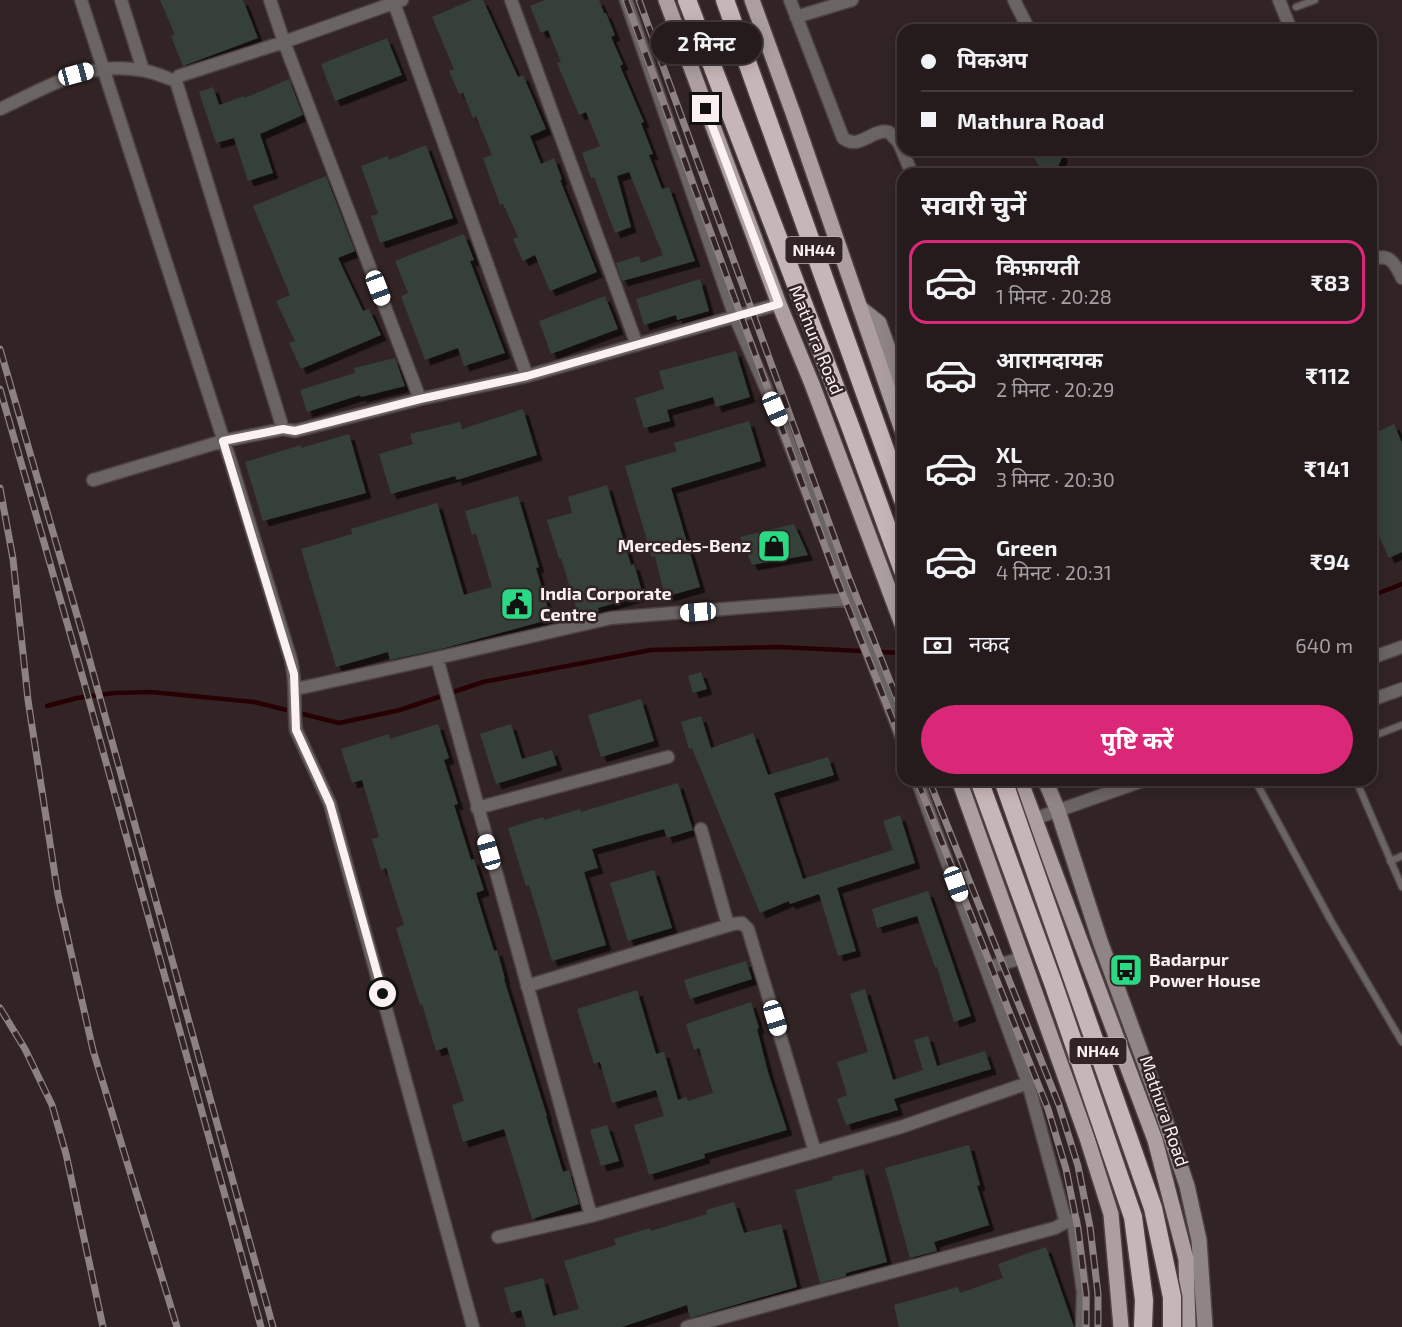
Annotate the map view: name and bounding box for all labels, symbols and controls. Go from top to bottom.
callout: 2 मिनट [650,22,762,64]
text: 2 मिनट [678,31,735,55]
text: पिकअप [957,46,1028,72]
car [56,61,96,87]
route end [692,95,719,122]
text: Mathura Road [957,107,1104,133]
text: सवारी चुनें [921,188,1026,220]
road number: NH44 [786,237,842,263]
text: किफ़ायती [996,253,1080,279]
icon: car [924,255,978,309]
car [363,268,393,308]
text: ₹83 [1311,269,1350,295]
street label: Mathura Road [785,282,849,397]
text: 1 मिनट · 20:28 [996,284,1112,308]
text: आरामदायक [996,346,1103,372]
icon: car [924,348,978,402]
text: ₹112 [1305,362,1350,388]
text: 2 मिनट · 20:29 [996,377,1114,401]
car [760,389,790,429]
icon: car [924,441,978,495]
text: XL [996,441,1022,467]
text: ₹141 [1304,455,1350,481]
text: 3 मिनट · 20:30 [996,467,1115,491]
shop icon: Mercedes-Benz [756,528,792,564]
place label: Mercedes-Benz [618,534,751,556]
icon: car [924,534,978,588]
text: Green [996,534,1058,560]
text: ₹94 [1310,548,1350,574]
text: 4 मिनट · 20:31 [996,560,1112,584]
place label: India Corporate Centre [540,582,672,625]
public building icon: India Corporate Centre [499,586,535,622]
car [679,602,717,622]
icon: cash [921,629,954,662]
text: नकद [969,630,1010,656]
text: 640 m [1295,633,1353,657]
button: पुष्टि करें [921,705,1353,774]
car [475,832,503,872]
car [941,864,971,904]
place label: Badarpur Power House [1149,948,1261,991]
bus stop icon: Badarpur Power House [1108,952,1144,988]
route start [369,980,396,1007]
car [761,998,789,1038]
road number: NH44 [1070,1038,1126,1064]
street label: Mathura Road [1136,1052,1194,1169]

